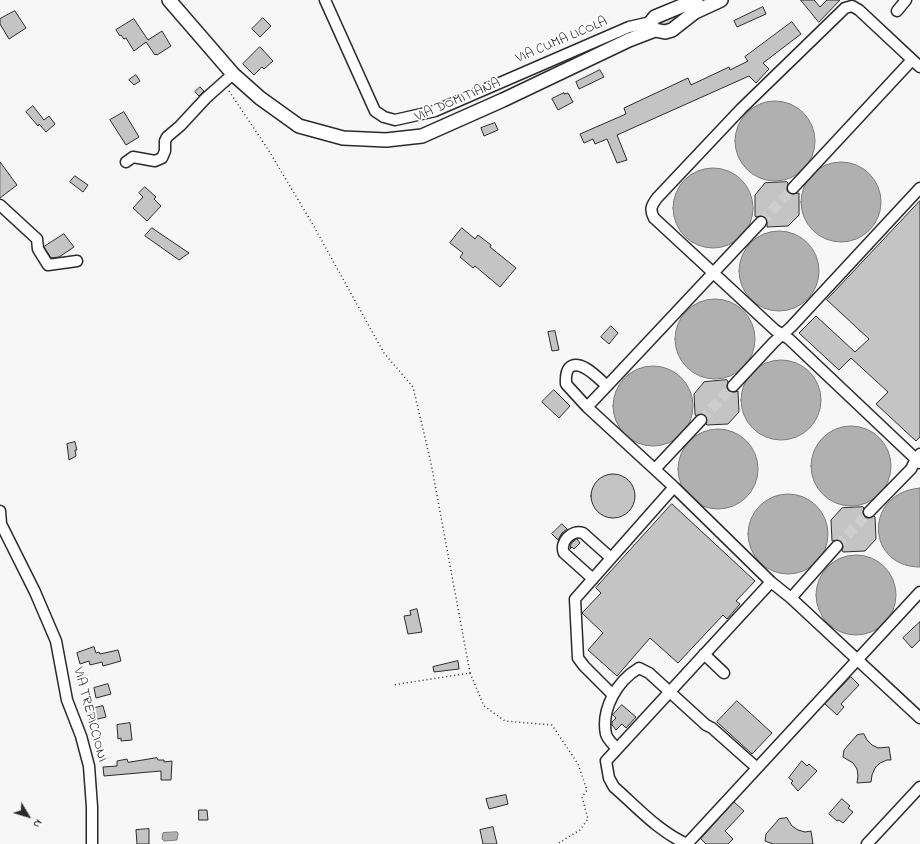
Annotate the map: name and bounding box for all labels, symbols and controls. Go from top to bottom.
street label: VIA CUMA LICOLA [514,14,610,68]
street label: VIA DOMITIANA [413,75,503,127]
street label: VIA TREPICCIONI [68,666,110,764]
north arrow [8,796,48,836]
text: N [29,816,46,831]

